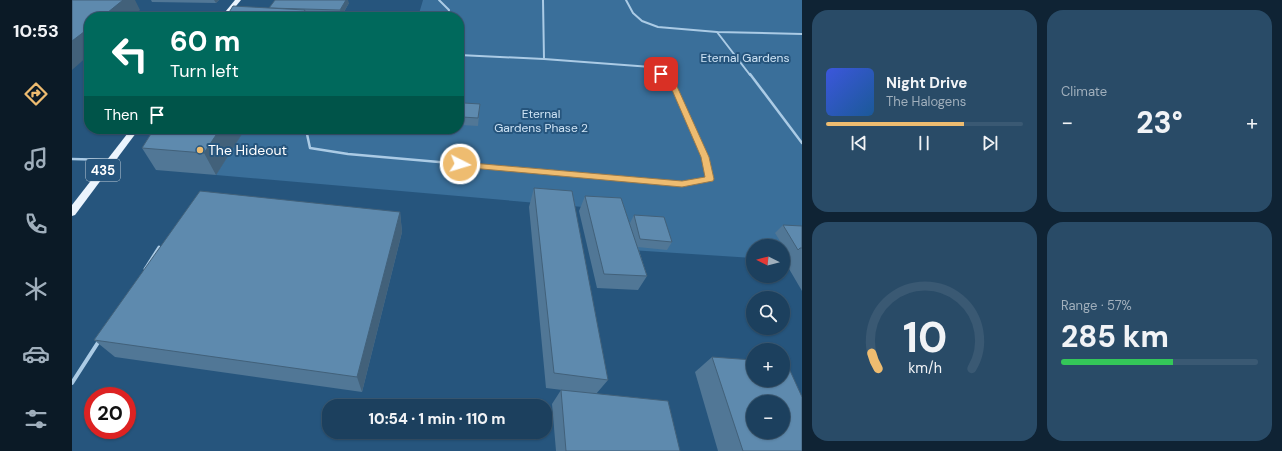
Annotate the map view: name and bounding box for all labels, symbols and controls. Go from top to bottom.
text: 10:53 [13,19,59,43]
text: 60 m [170,23,240,60]
icon: left [104,28,156,80]
park label: Eternal Gardens [701,50,789,66]
pin [644,57,678,91]
text: Turn left [170,59,239,83]
icon: arrive [650,63,672,85]
text: Night Drive [886,73,967,93]
icon: directions [22,80,50,108]
text: Climate [1061,83,1107,100]
text: The Halogens [886,93,966,110]
text: 23° [1136,103,1183,142]
icon: arrive [146,104,168,126]
text: Then [104,105,138,125]
park label: Eternal Gardens Phase 2 [494,106,588,136]
text: − [1061,108,1073,137]
text: + [1246,108,1258,137]
icon: previous [848,132,870,154]
icon: pause [913,132,935,154]
icon: next [979,132,1001,154]
place label: The Hideout [208,141,287,159]
position arrow [439,143,481,185]
icon: music [22,145,50,173]
marker: The Hideout [195,145,205,155]
road number: 435 [86,159,120,181]
icon: phone [22,210,50,238]
north arrow [746,239,790,283]
map controls [746,239,790,439]
icon: climate [22,275,50,303]
button: search [746,291,790,335]
text: Range · 57% [1061,297,1132,314]
text: 10 [902,311,947,365]
text: 285 km [1061,317,1169,356]
icon: car [22,340,50,368]
button: + [746,343,790,387]
text: km/h [908,359,941,377]
speed limit sign: 20 [84,387,136,439]
button: − [746,395,790,439]
icon: filters [22,405,50,433]
text: 10:54 · 1 min · 110 m [369,409,505,429]

